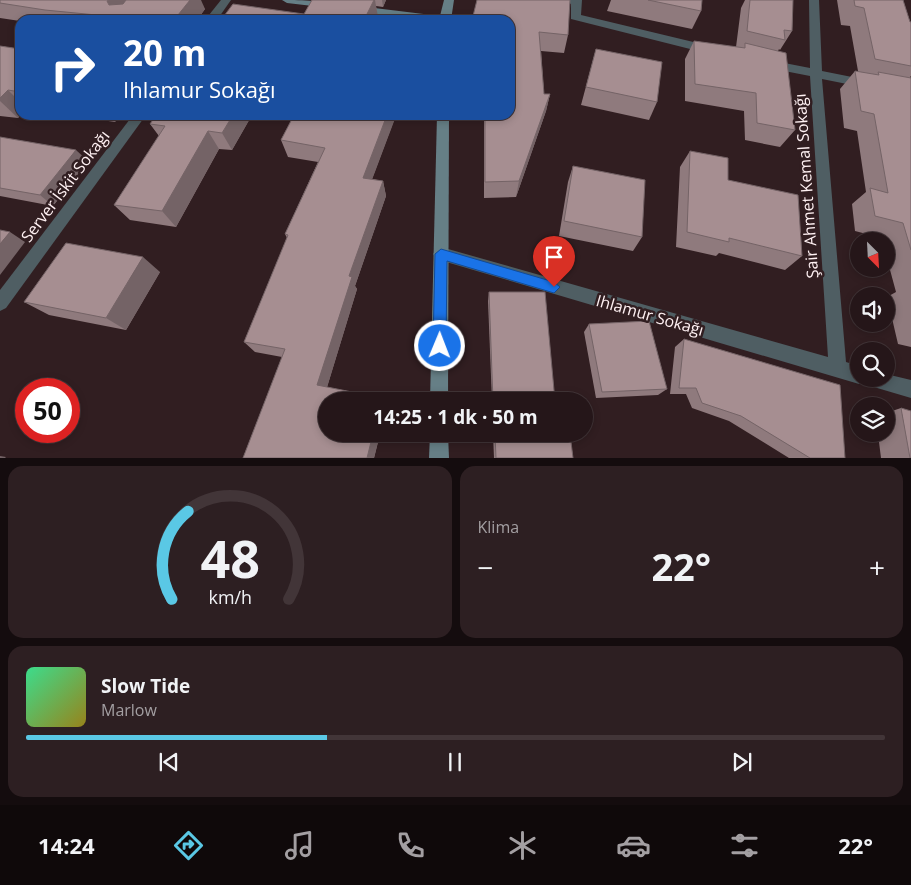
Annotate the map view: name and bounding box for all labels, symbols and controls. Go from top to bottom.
text: 20 m [123,29,206,76]
icon: right [40,35,105,100]
text: Ihlamur Sokağı [123,74,276,104]
street label: Şair Ahmet Kemal Sokağı [789,93,823,279]
street label: Server İskit Sokağı [16,126,114,246]
north arrow [850,232,895,278]
map controls [850,232,895,442]
pin [533,236,575,287]
icon: arrive [540,243,568,271]
button: sound [850,287,895,332]
street label: Ihlamur Sokağı [594,289,706,341]
position arrow [413,319,465,371]
button: search [850,342,895,387]
speed limit sign: 50 [15,378,80,443]
button: layers [850,397,895,442]
text: 14:25 · 1 dk · 50 m [373,404,538,430]
text: Klima [478,516,519,538]
text: 48 [200,522,259,593]
text: 22° [651,540,711,592]
text: − [478,548,494,586]
text: + [869,548,885,586]
text: km/h [208,585,251,609]
text: Slow Tide [101,673,190,699]
text: Marlow [101,699,157,721]
icon: previous [155,748,183,776]
icon: pause [441,748,469,776]
icon: next [728,748,756,776]
icon: directions [171,828,206,863]
icon: music [282,828,317,863]
icon: phone [393,828,428,863]
icon: climate [505,828,540,863]
icon: car [616,828,651,863]
icon: filters [727,828,762,863]
text: 14:24 [38,830,95,860]
text: 22° [838,830,873,860]

